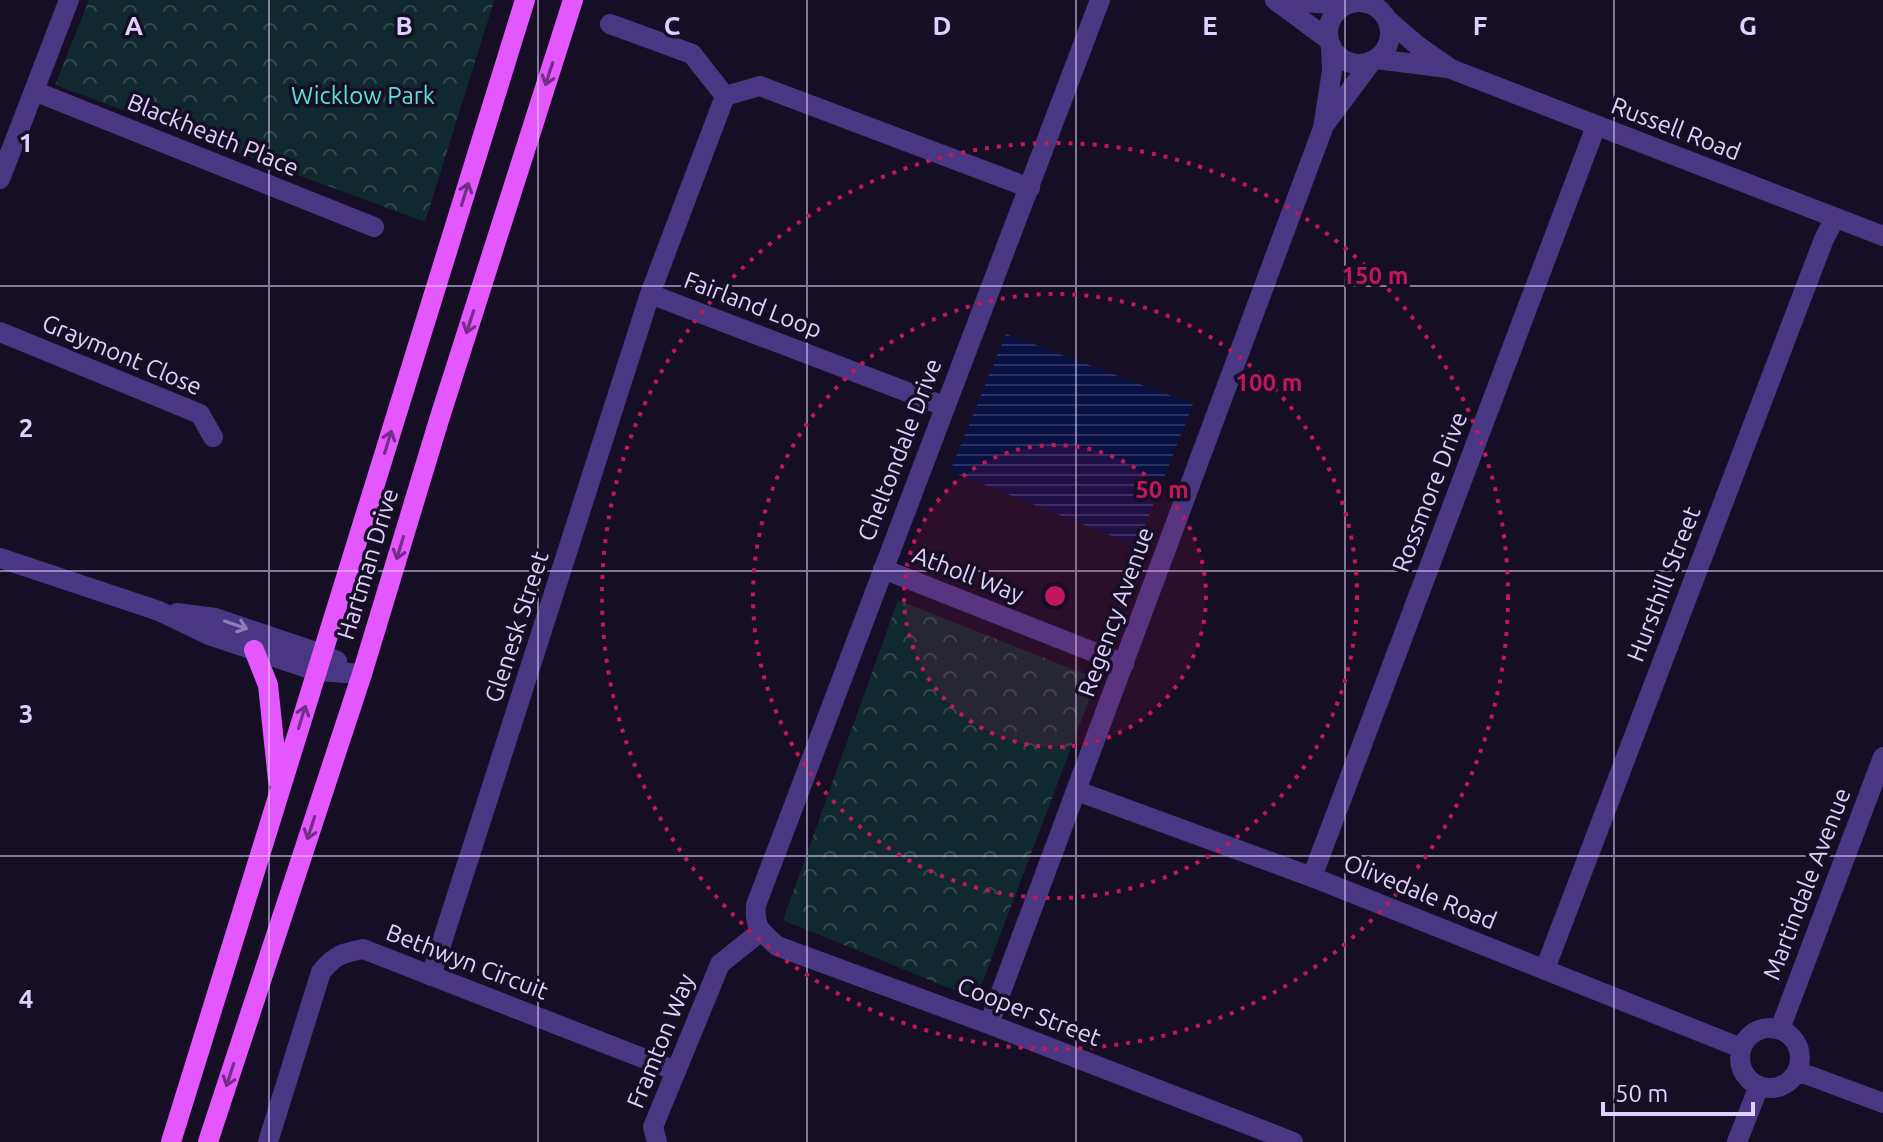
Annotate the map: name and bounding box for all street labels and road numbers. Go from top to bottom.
street label: Blackheath Place [124,88,303,181]
street label: Russell Road [1608,92,1745,166]
street label: Fairland Loop [681,266,826,343]
street label: Graymont Close [38,309,206,400]
street label: Cheltondale Drive [852,355,947,545]
street label: Rossmore Drive [1387,408,1472,576]
street label: Hartman Drive [332,485,403,643]
street label: Hursthill Street [1622,502,1706,665]
street label: Regency Avenue [1072,523,1159,700]
street label: Atholl Way [909,541,1028,608]
street label: Glenesk Street [479,547,554,706]
street label: Martindale Avenue [1757,784,1856,984]
street label: Olivedale Road [1340,849,1501,934]
street label: Bethwyn Circuit [382,918,552,1005]
street label: Framton Way [621,969,700,1112]
street label: Cooper Street [954,972,1105,1052]

